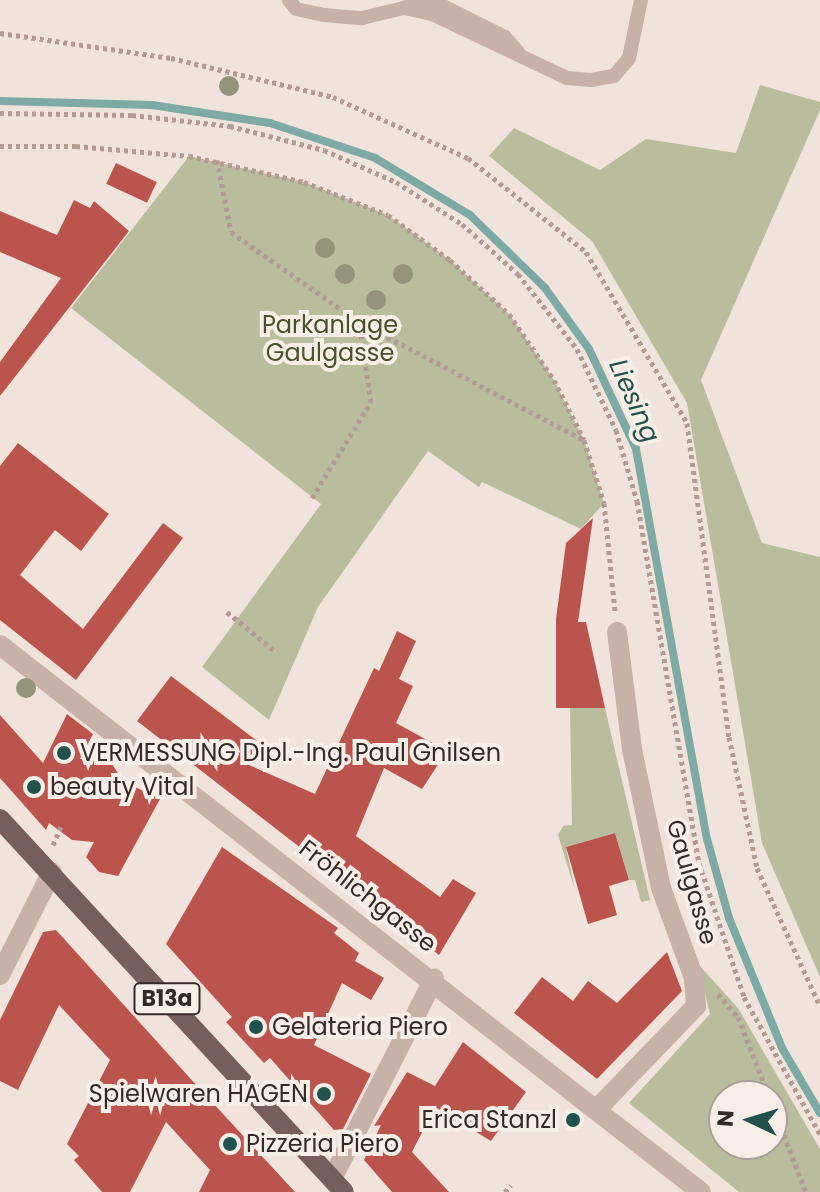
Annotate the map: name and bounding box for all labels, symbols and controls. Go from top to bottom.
park label: Parkanlage Gaulgasse [262,311,398,367]
water label: Liesing [602,354,666,448]
place label: VERMESSUNG Dipl.-Ing. Paul Gnilsen [80,739,501,767]
marker: VERMESSUNG Dipl.-Ing. Paul Gnilsen [55,744,73,762]
place label: beauty Vital [50,773,194,801]
marker: beauty Vital [25,778,43,796]
street label: Gaulgasse [660,816,724,948]
street label: Fröhlichgasse [294,834,442,958]
road number: B13a [133,981,201,1017]
place label: Gelateria Piero [272,1013,448,1041]
marker: Gelateria Piero [247,1018,265,1036]
place label: Spielwaren HAGEN [89,1080,308,1108]
north arrow [708,1080,788,1160]
marker: Spielwaren HAGEN [315,1085,333,1103]
place label: Erica Stanzl [421,1106,557,1134]
text: N [710,1109,742,1128]
marker: Erica Stanzl [564,1111,582,1129]
place label: Pizzeria Piero [246,1130,399,1158]
marker: Pizzeria Piero [221,1135,239,1153]

